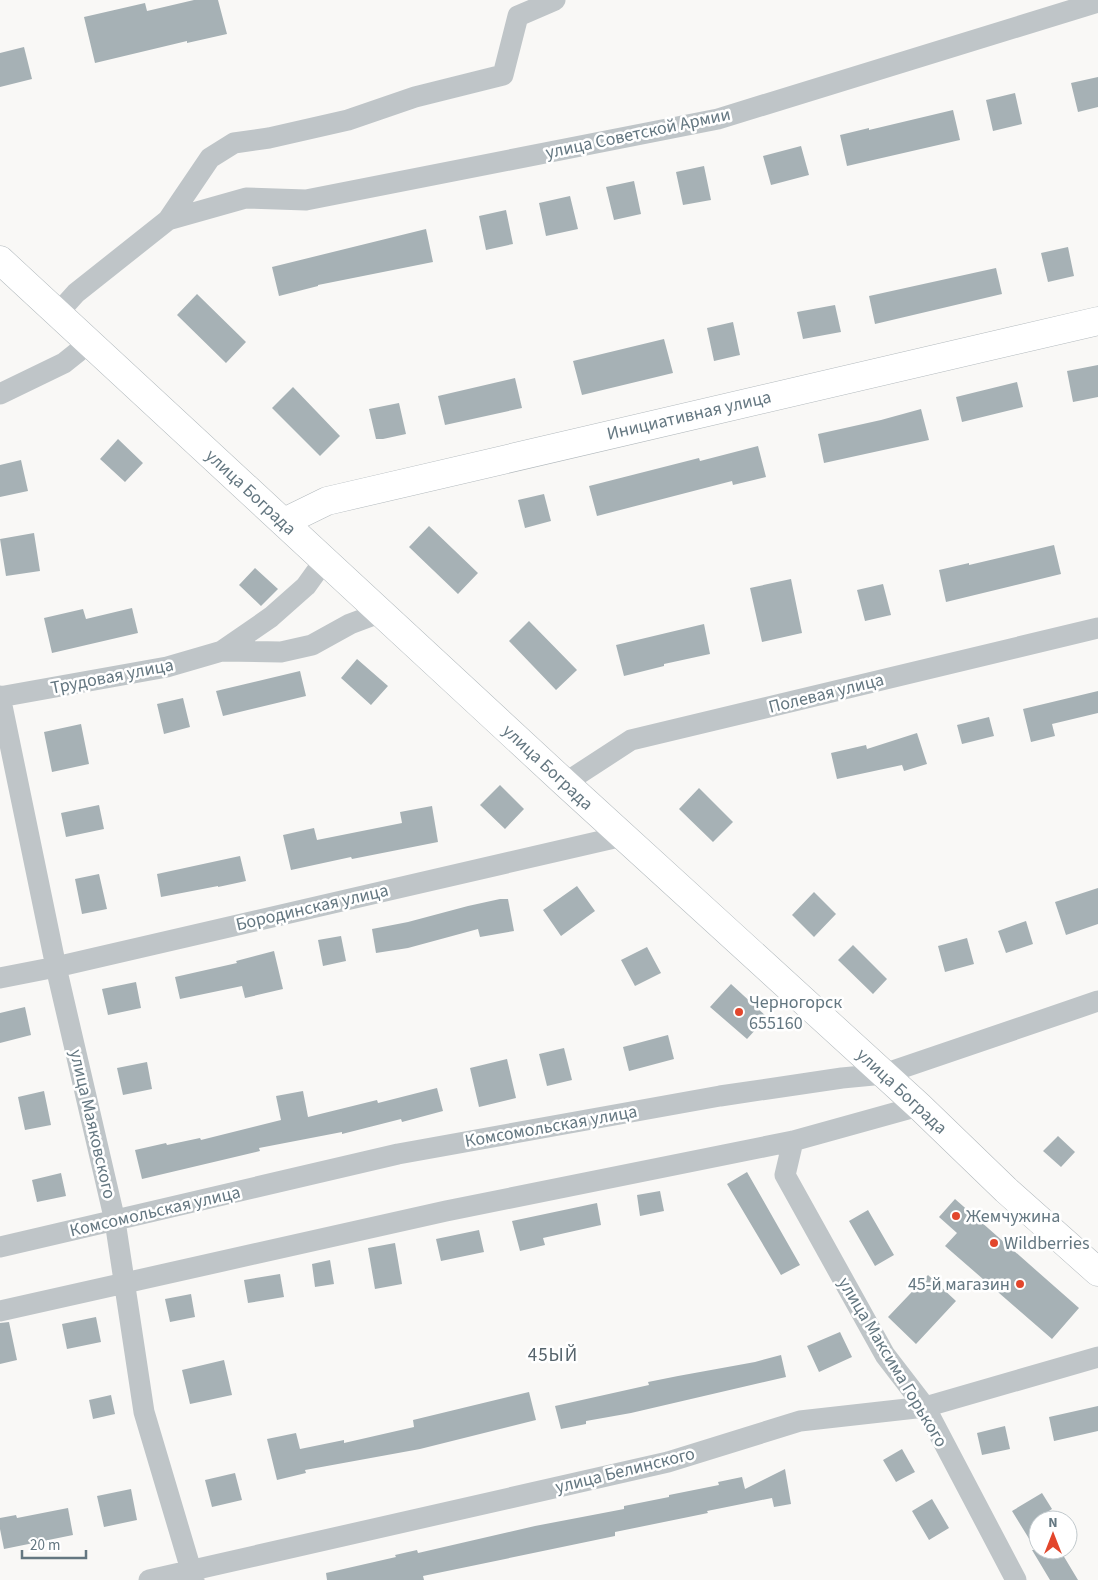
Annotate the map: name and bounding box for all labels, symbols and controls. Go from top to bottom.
street label: улица Советской Армии [543,102,733,165]
street label: Инициативная улица [604,384,774,447]
street label: улица Бограда [200,444,302,541]
street label: Трудовая улица [49,652,176,701]
street label: Полевая улица [766,667,886,720]
street label: улица Бограда [497,719,599,816]
street label: Бородинская улица [233,878,391,937]
place label: Черногорск 655160 [749,990,842,1036]
marker: Черногорск 655160 [733,1006,745,1018]
street label: улица Бограда [851,1043,953,1140]
street label: улица Маяковского [63,1047,122,1201]
street label: Комсомольская улица [463,1099,639,1154]
street label: Комсомольская улица [67,1180,243,1243]
place label: Жемчужина [966,1204,1060,1229]
marker: Жемчужина [950,1210,962,1222]
place label: Wildberries [1004,1231,1089,1256]
marker: Wildberries [988,1237,1000,1249]
place label: 45-й магазин [908,1272,1010,1297]
street label: улица Максима Горького [832,1273,953,1452]
marker: 45-й магазин [1014,1278,1026,1290]
district label: 45ЫЙ [528,1342,578,1369]
street label: улица Белинского [553,1441,697,1500]
north arrow [1028,1510,1078,1560]
text: N [1048,1513,1058,1533]
scale bar [22,1528,86,1560]
text: 20 m [30,1535,60,1556]

